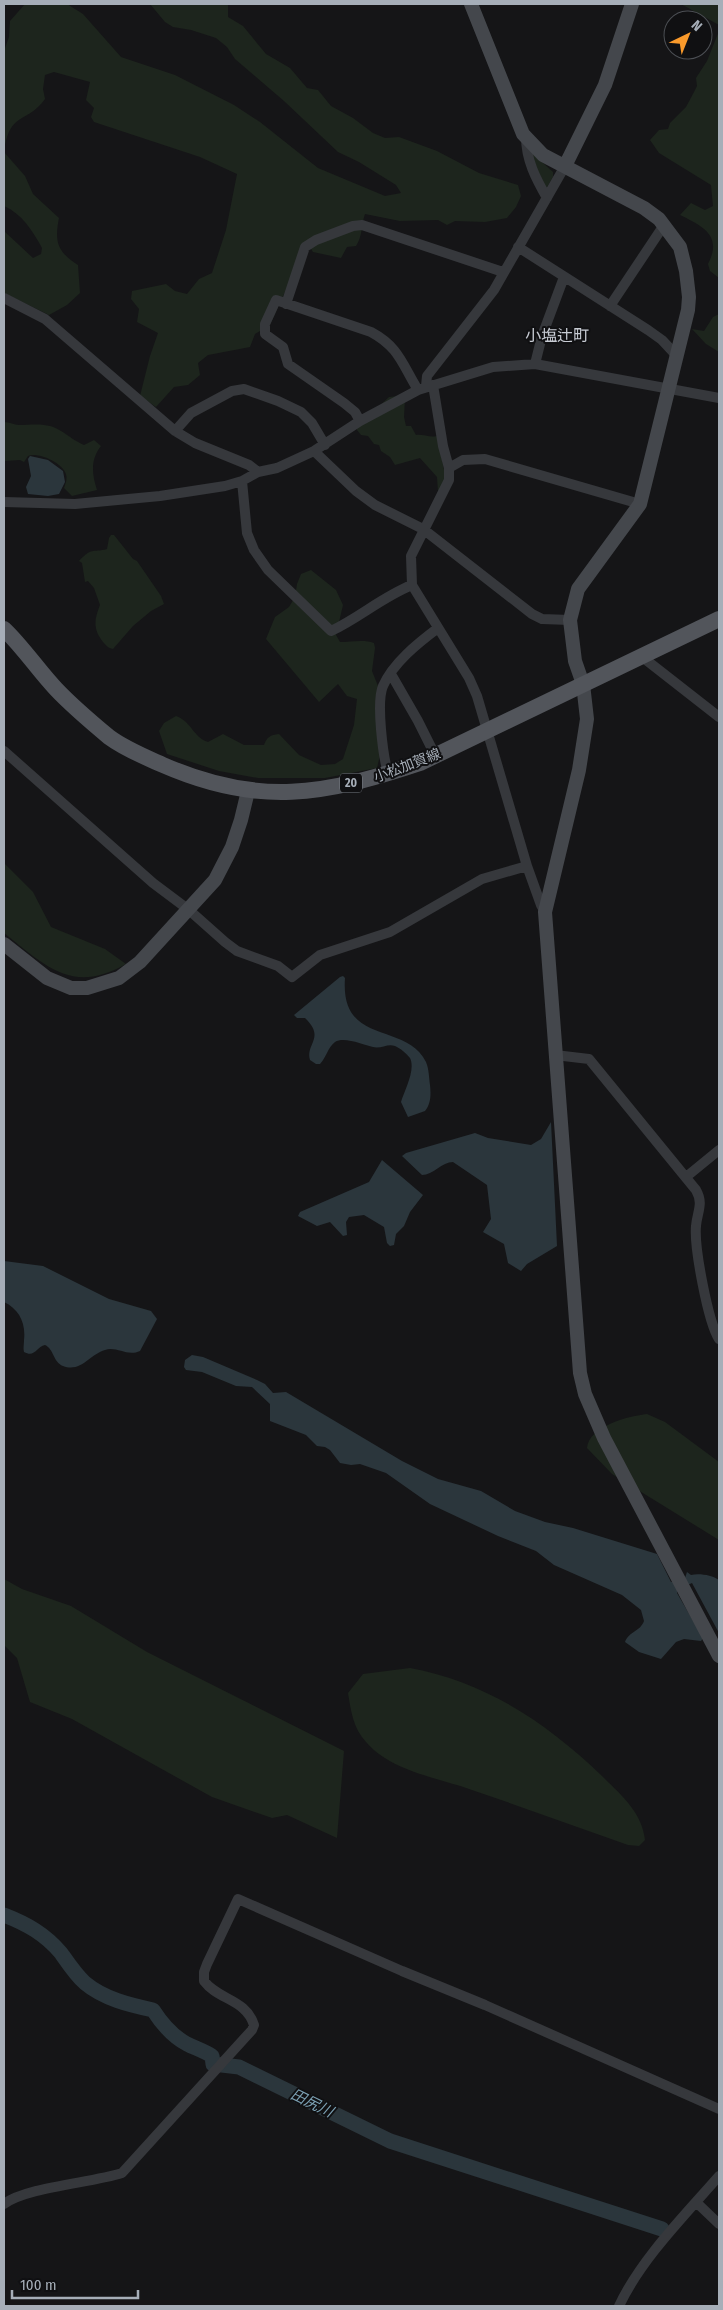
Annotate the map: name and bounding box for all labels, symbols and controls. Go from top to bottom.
north arrow [663,10,713,60]
text: N [688,17,705,35]
district label: 小塩辻町 [525,326,589,345]
street label: 小松加賀線 [371,745,443,786]
road number: 20 [340,774,362,792]
water label: 田尻川 [288,2085,338,2122]
scale bar [12,2268,139,2300]
text: 100 m [20,2276,57,2294]

